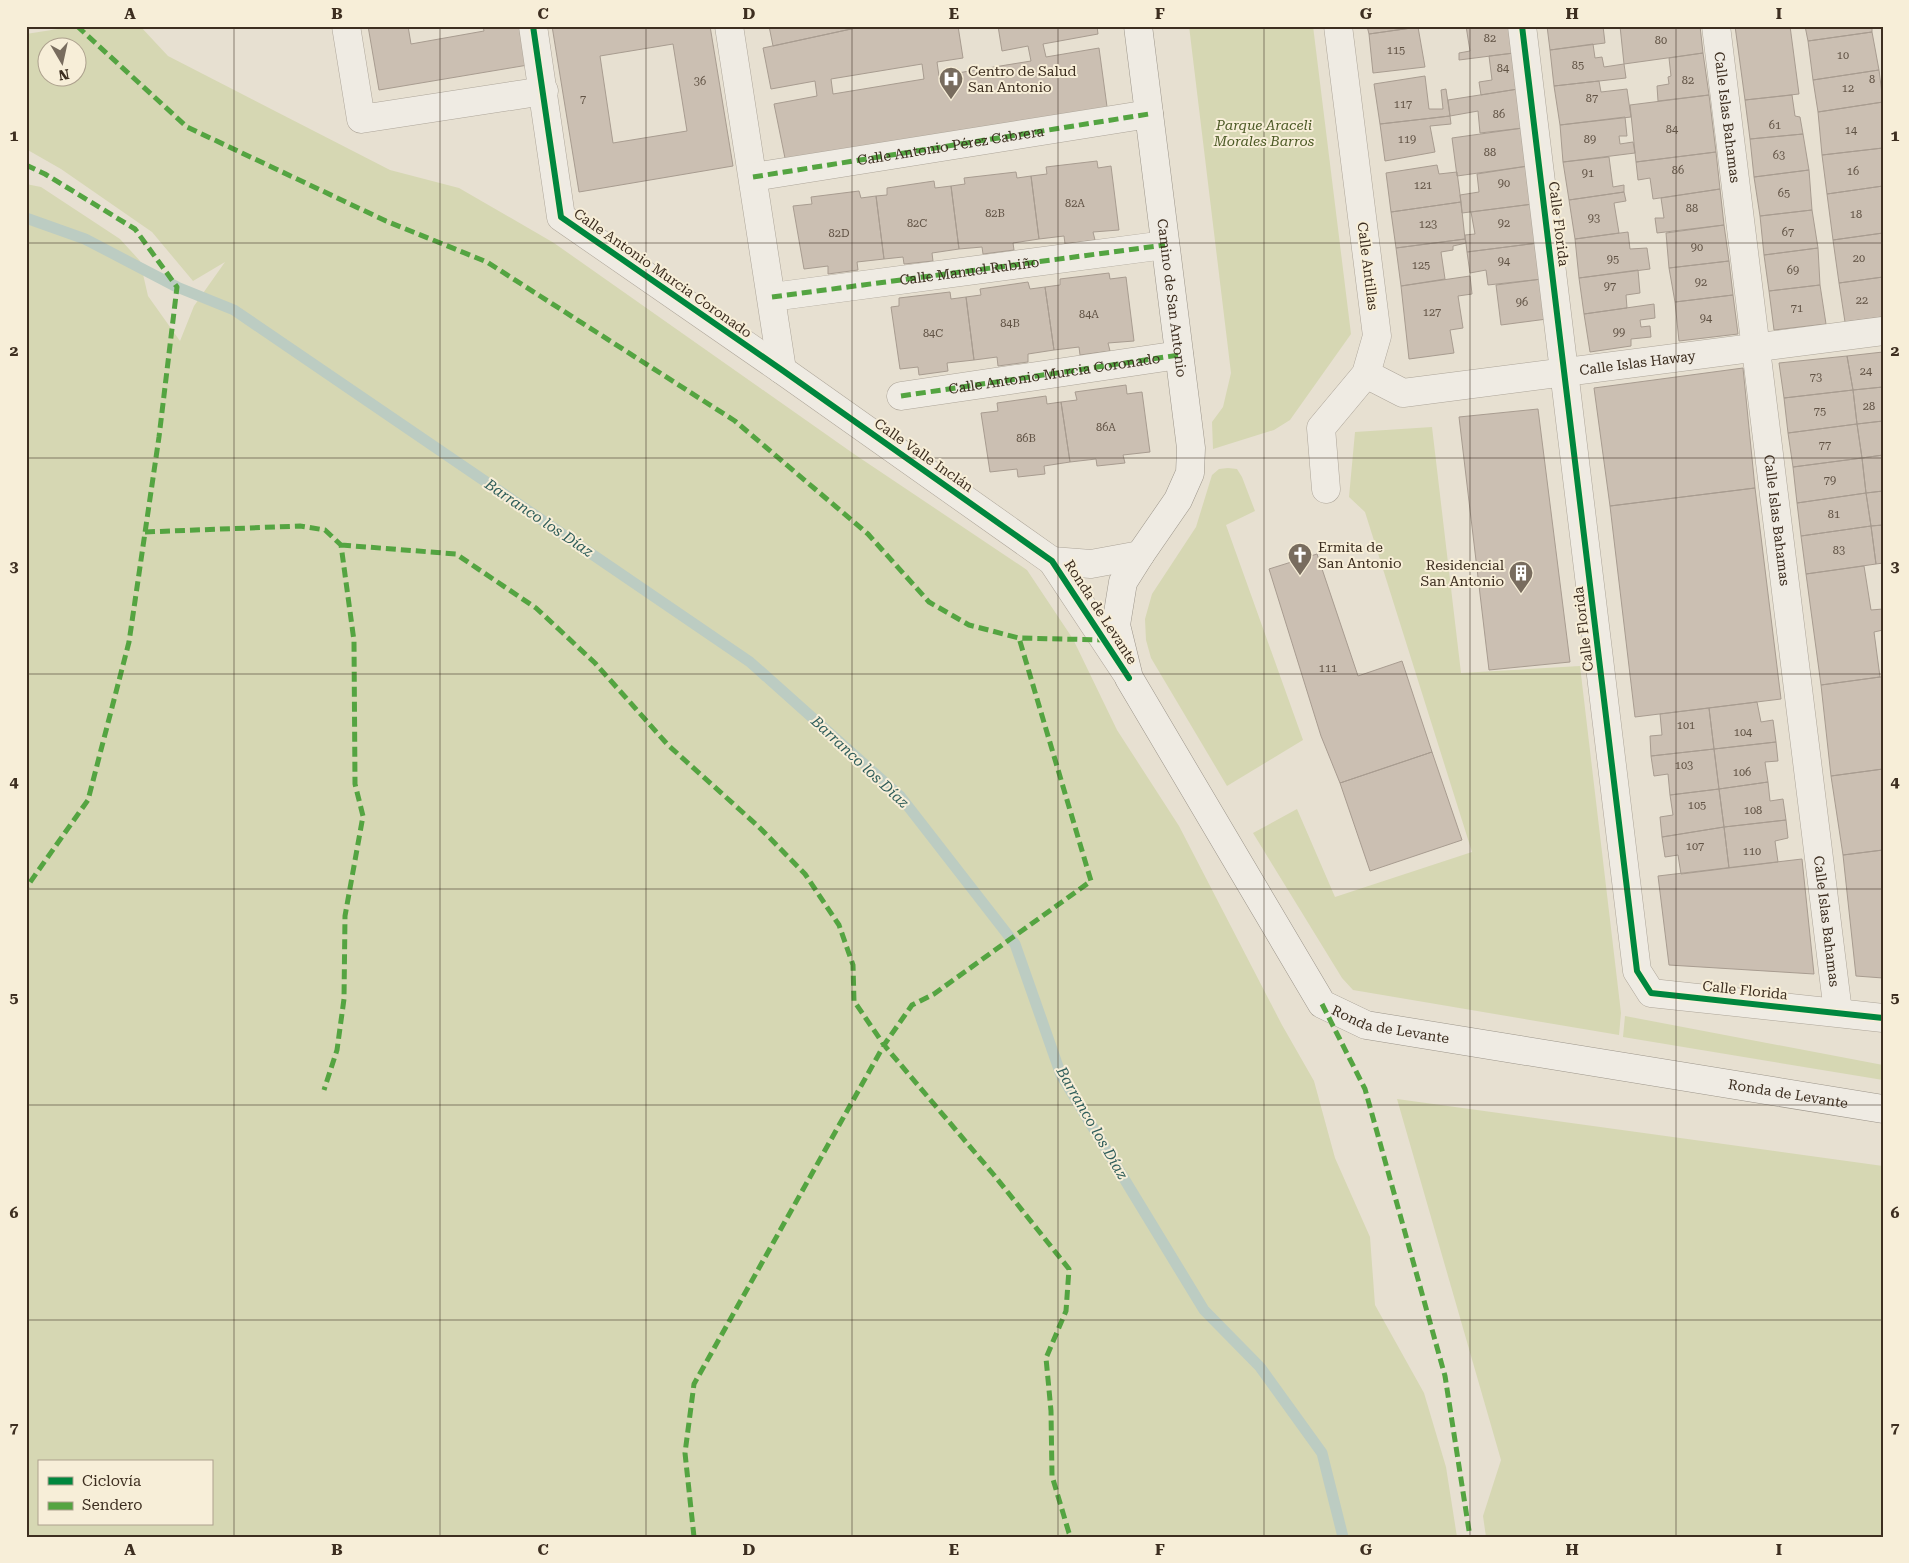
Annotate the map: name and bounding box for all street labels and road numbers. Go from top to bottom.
street label: Calle Islas Bahamas [1711,51,1743,184]
street label: Calle Antonio Pérez Cabrera [856,123,1045,168]
street label: Calle Florida [1546,181,1572,268]
street label: Calle Antonio Murcia Coronado [571,205,755,341]
street label: Camino de San Antonio [1154,218,1190,378]
street label: Calle Antillas [1355,221,1381,311]
street label: Calle Manuel Rubiño [898,254,1040,288]
street label: Calle Islas Haway [1578,347,1697,378]
street label: Calle Antonio Murcia Coronado [947,350,1161,397]
street label: Calle Valle Inclán [872,415,976,495]
street label: Calle Islas Bahamas [1761,454,1793,587]
street label: Ronda de Levante [1061,557,1141,667]
street label: Calle Florida [1570,585,1596,672]
street label: Calle Islas Bahamas [1811,855,1843,988]
street label: Calle Florida [1702,978,1789,1002]
street label: Ronda de Levante [1329,1002,1451,1046]
street label: Ronda de Levante [1727,1076,1849,1111]

